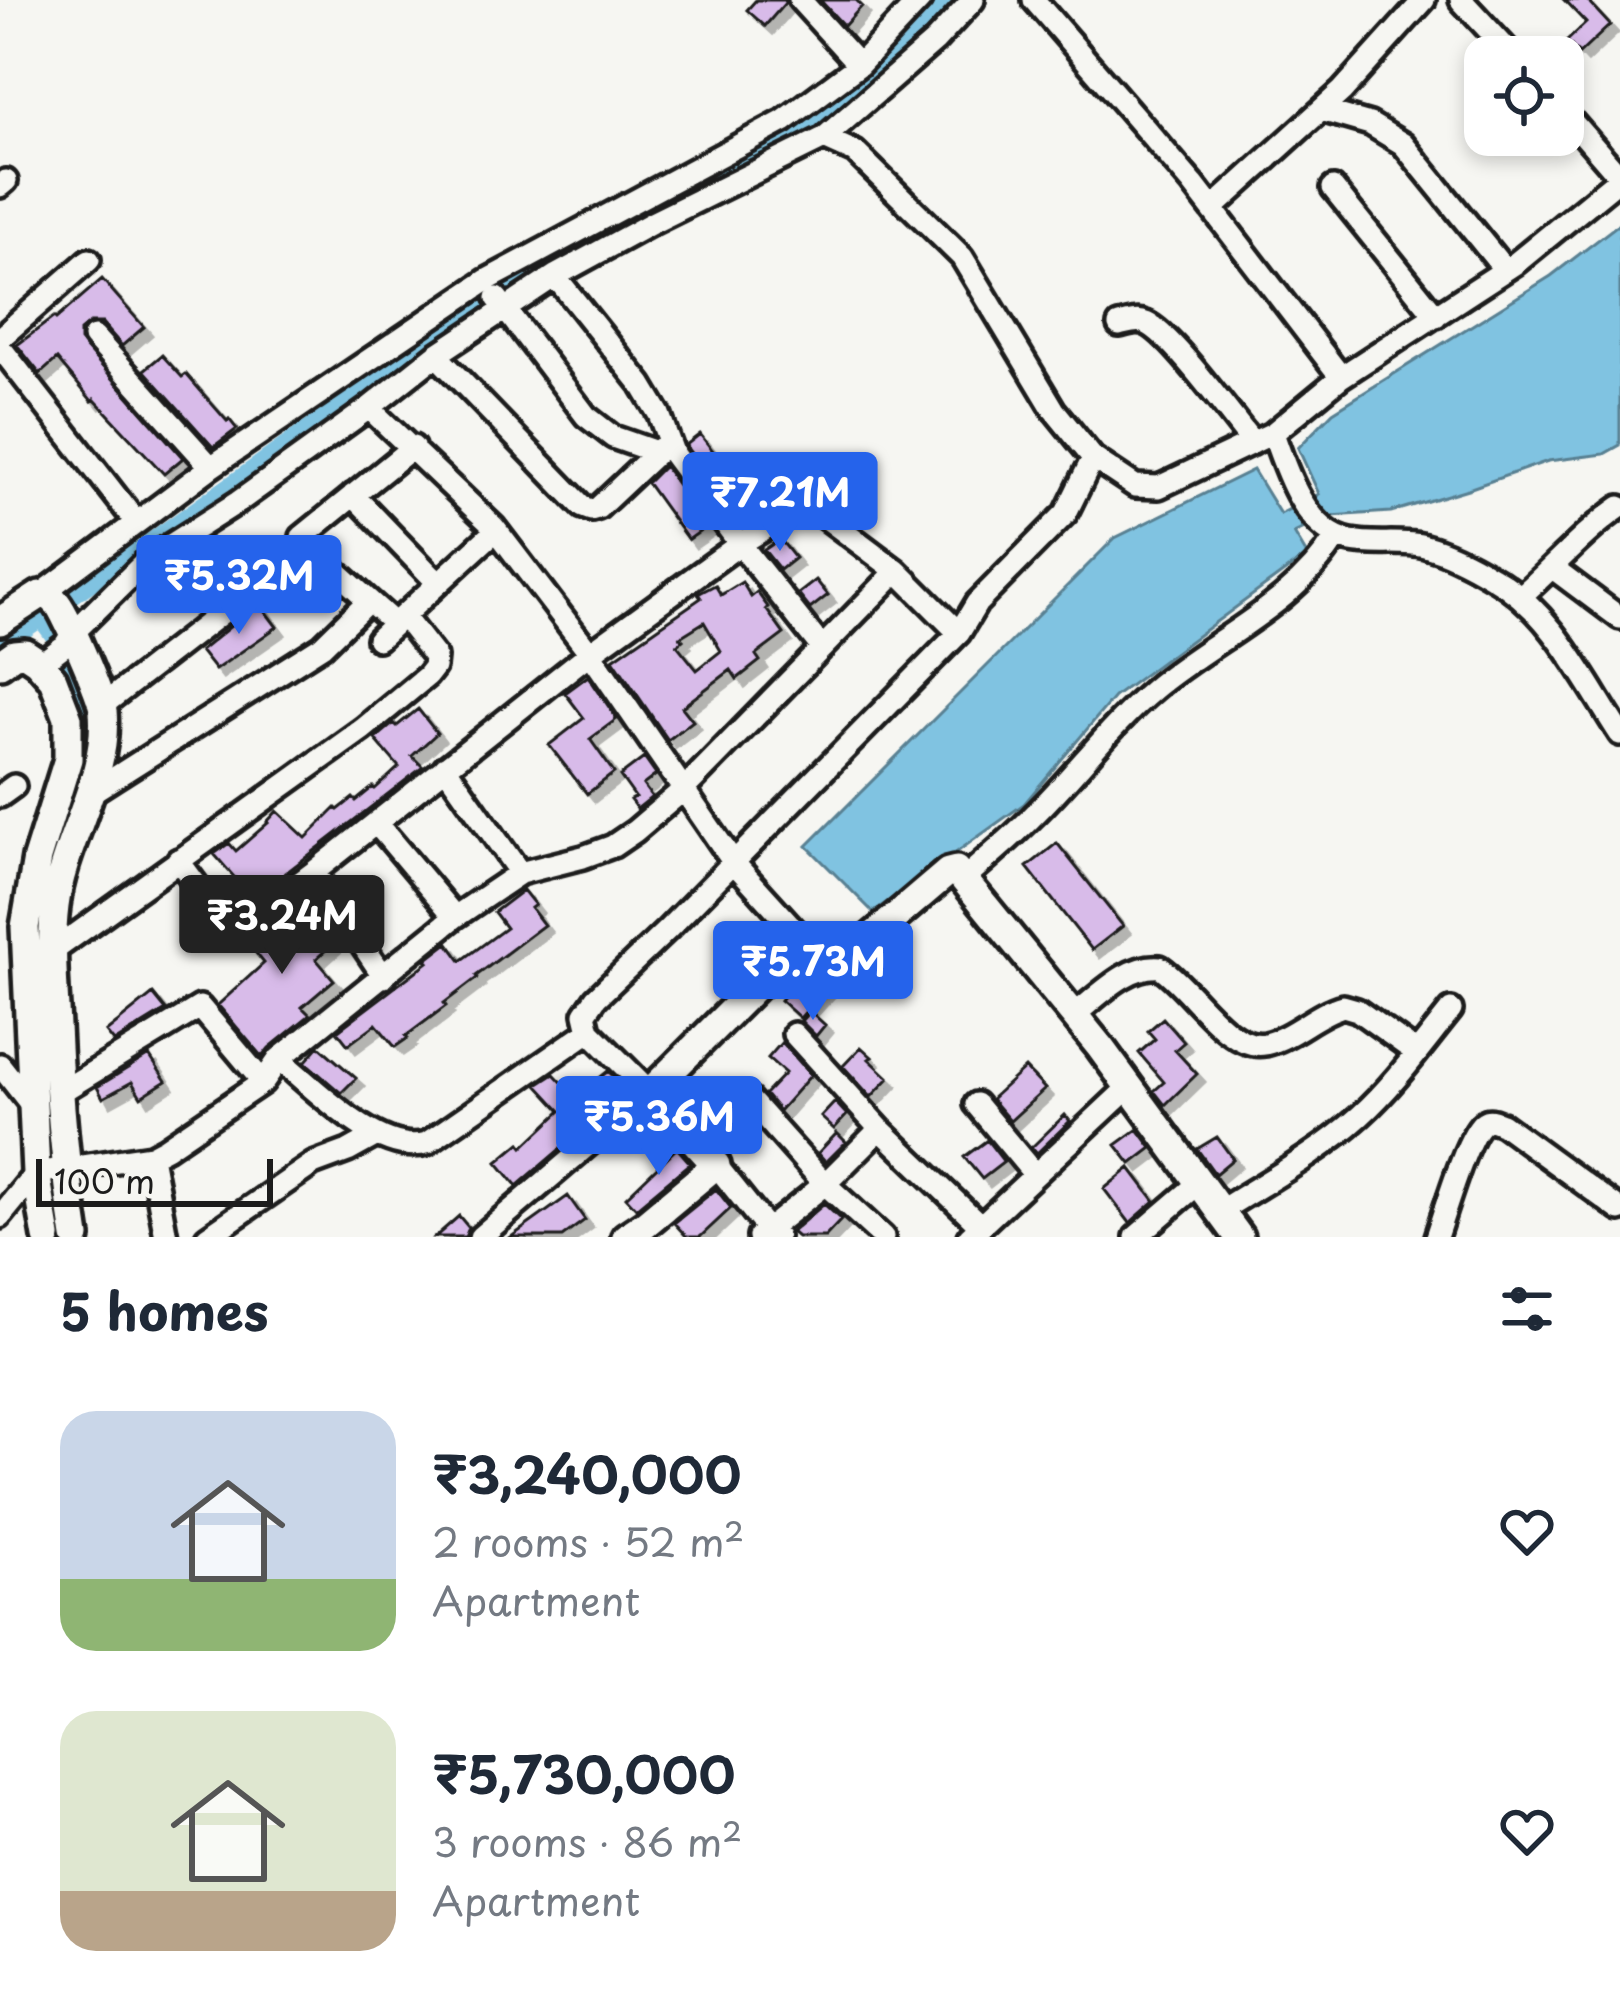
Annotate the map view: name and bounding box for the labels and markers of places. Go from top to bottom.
pin: ₹7.21M [682,452,878,554]
pin: ₹5.32M [141,535,337,637]
pin: ₹3.24M [184,875,380,977]
pin: ₹5.73M [715,921,911,1023]
pin: ₹5.36M [561,1076,757,1178]

